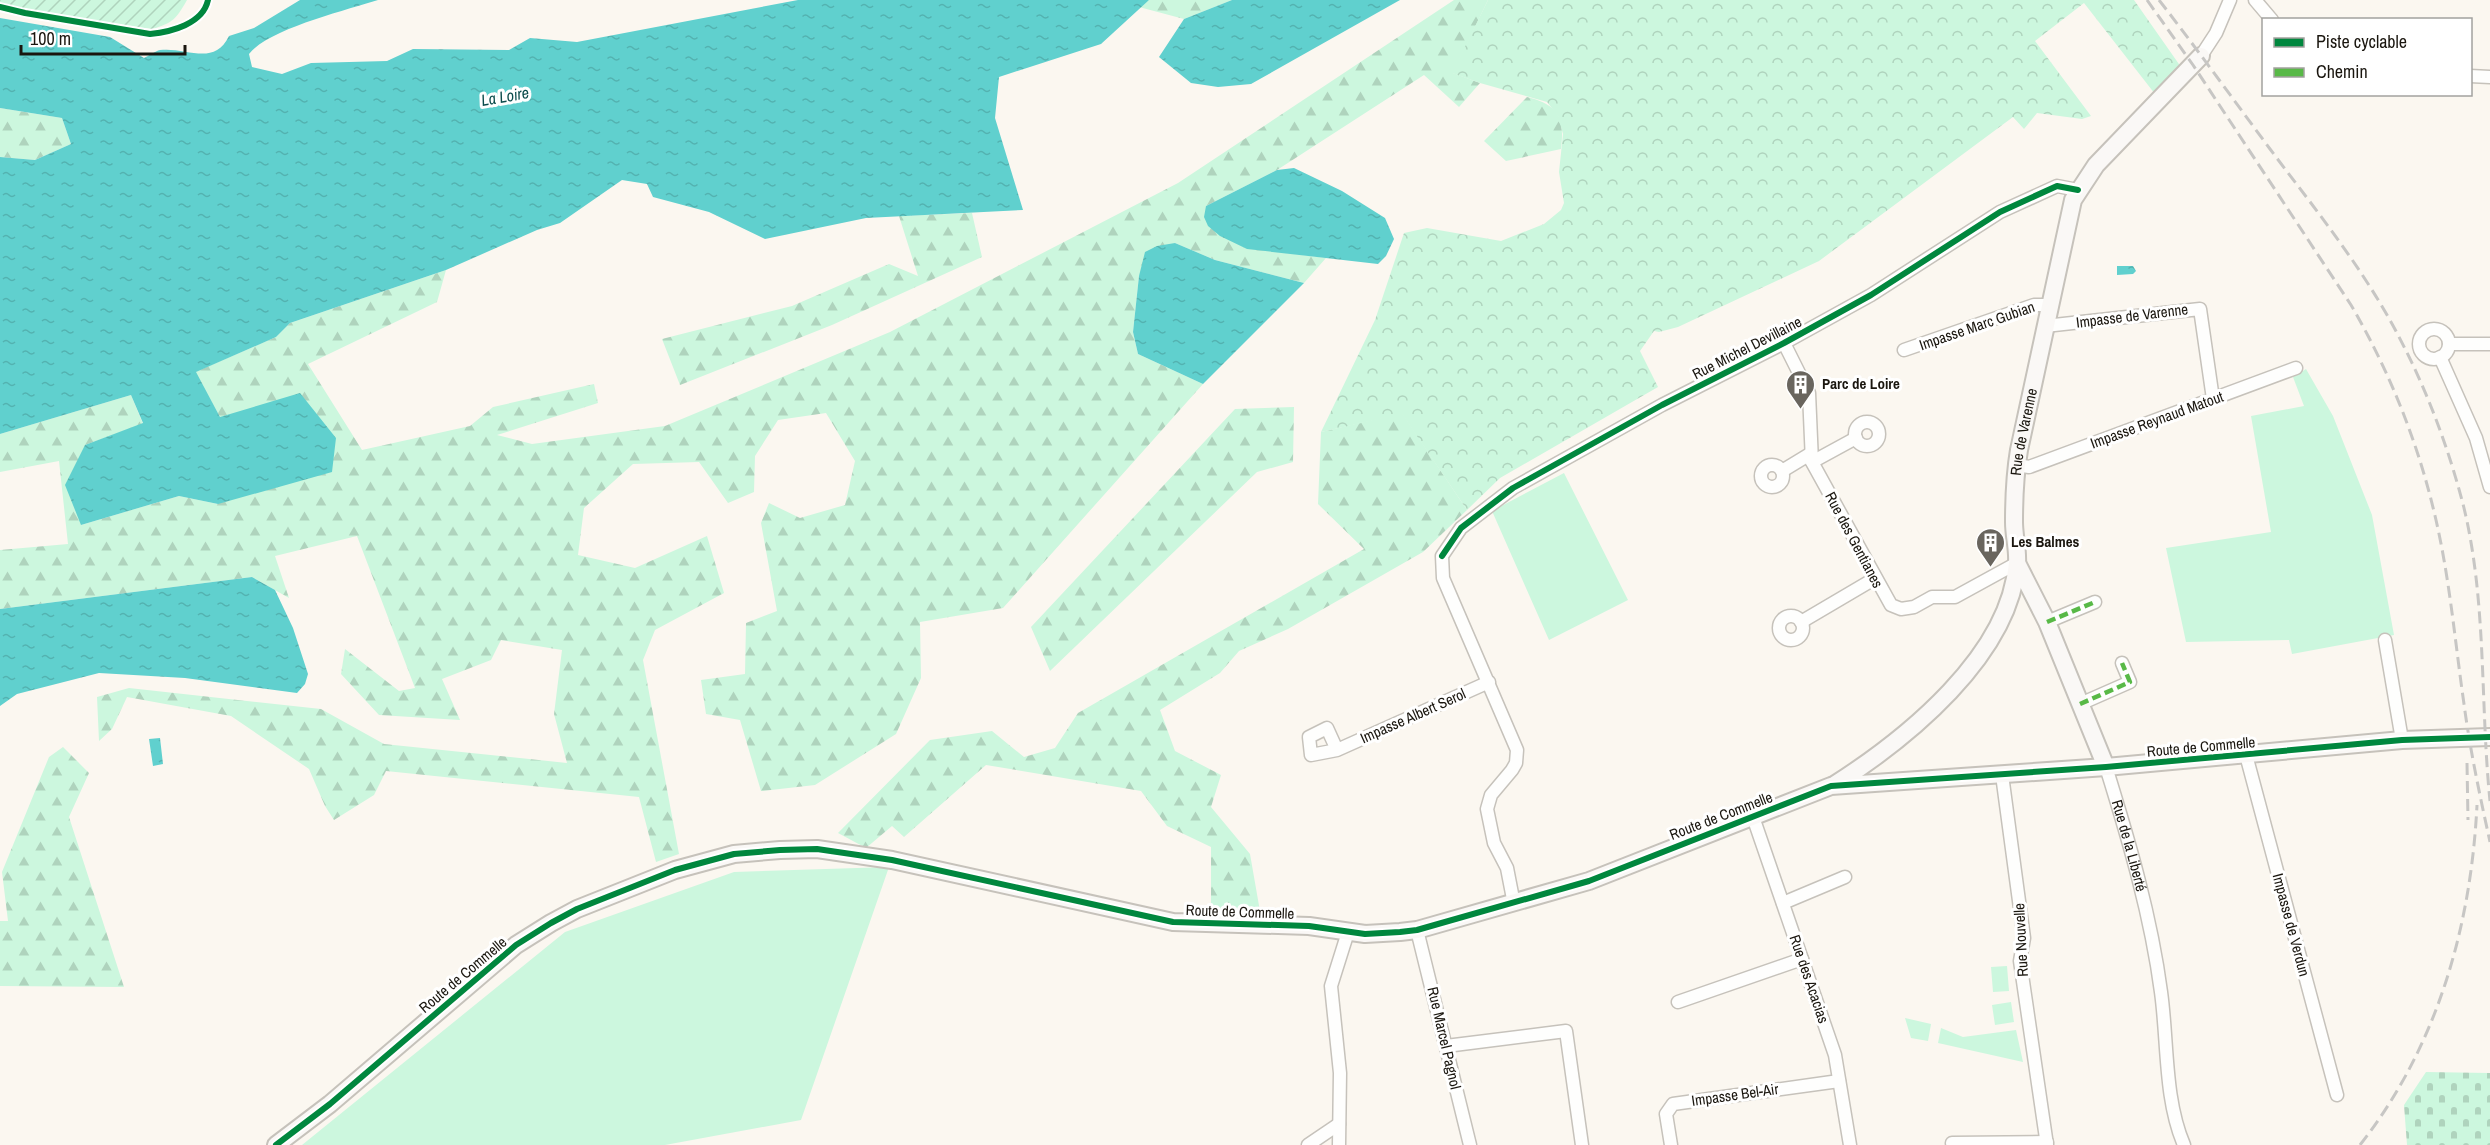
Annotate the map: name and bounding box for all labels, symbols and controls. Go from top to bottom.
scale bar [21,18,184,56]
legend [2262,18,2472,96]
text: 100 m [30,26,71,51]
text: Piste cyclable [2316,29,2407,54]
text: Chemin [2316,59,2368,84]
water label: La Loire [479,81,531,111]
street label: Impasse Marc Gubian [1916,296,2037,355]
street label: Impasse de Varenne [2075,298,2189,333]
street label: Rue Michel Devillaine [1688,311,1805,384]
building icon: Parc de Loire [1785,368,1817,410]
place label: Parc de Loire [1822,373,1900,394]
street label: Impasse Reynaud Matout [2087,385,2227,453]
street label: Rue de Varenne [2005,386,2042,477]
street label: Rue des Gentianes [1820,488,1889,591]
building icon: Les Balmes [1974,526,2006,568]
place label: Les Balmes [2011,531,2080,552]
street label: Impasse Albert Serol [1357,683,1469,748]
street label: Route de Commelle [2146,731,2256,762]
street label: Route de Commelle [1666,786,1775,845]
street label: Rue de la Liberté [2107,797,2152,894]
street label: Impasse de Verdun [2268,871,2315,979]
street label: Route de Commelle [1185,899,1295,924]
street label: Rue Nouvelle [2008,902,2033,977]
street label: Route de Commelle [414,932,511,1018]
street label: Rue des Acacias [1785,932,1834,1026]
street label: Rue Marcel Pagnol [1422,985,1466,1091]
street label: Impasse Bel-Air [1690,1078,1780,1111]

